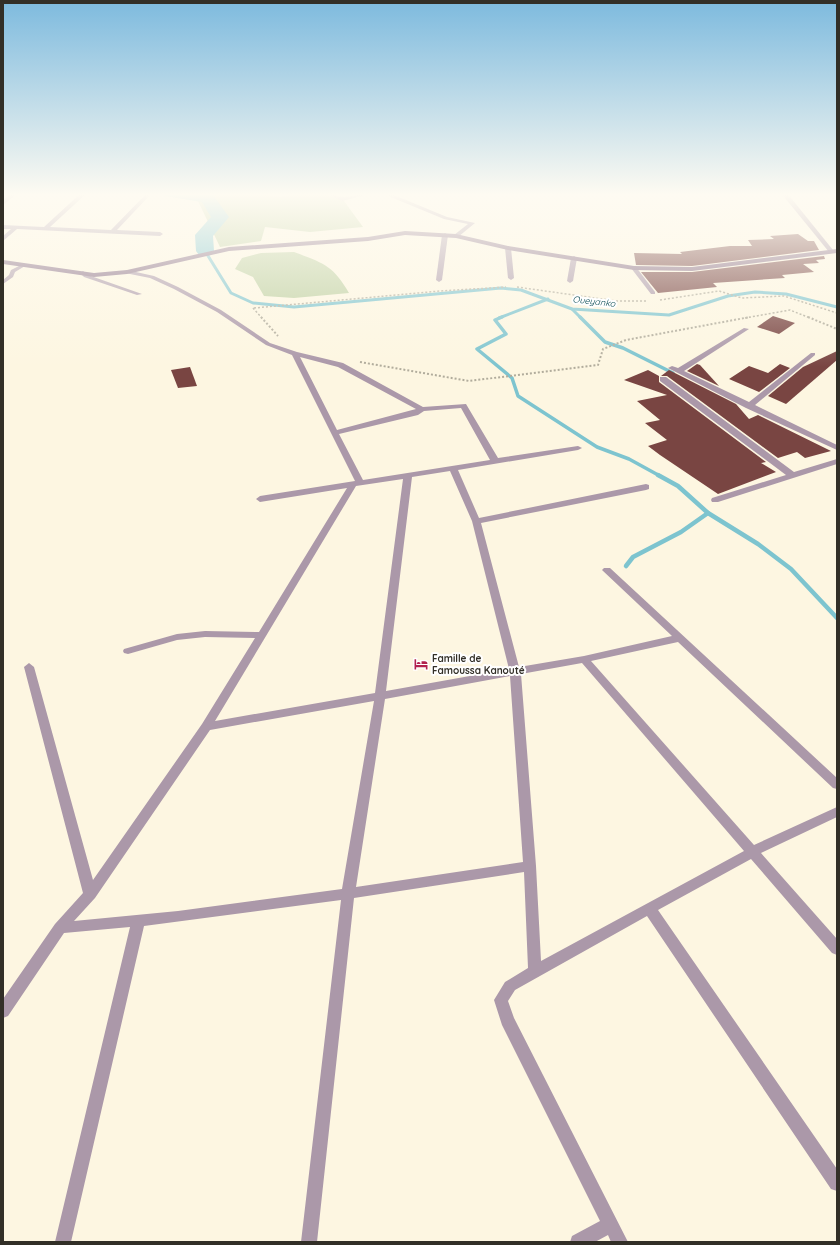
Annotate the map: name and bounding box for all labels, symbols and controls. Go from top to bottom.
water label: Oueyanko [572,293,616,309]
place label: Famille de Famoussa Kanouté [432,652,525,677]
hotel icon: Famille de Famoussa Kanouté [413,656,429,672]

